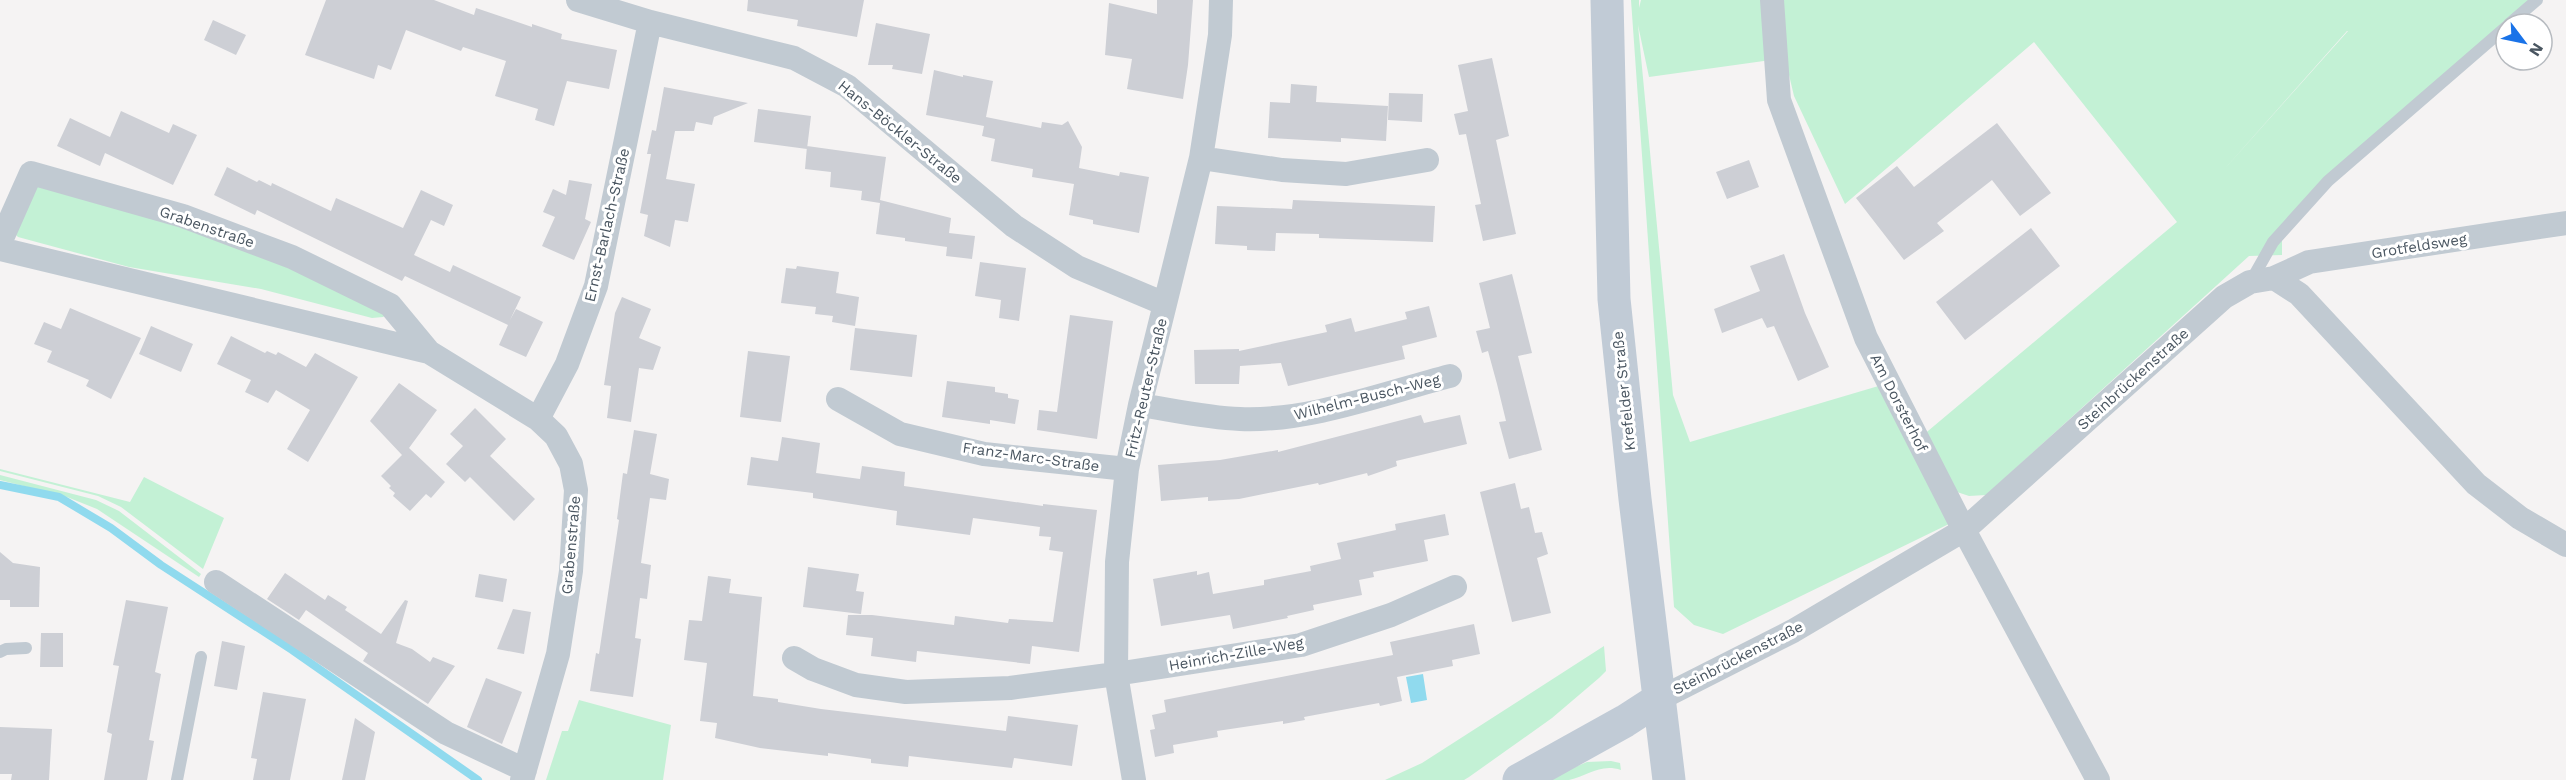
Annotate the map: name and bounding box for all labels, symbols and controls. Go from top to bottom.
north arrow [2494,12,2554,72]
text: N [2525,40,2547,60]
street label: Hans-Böckler-Straße [835,77,965,187]
street label: Ernst-Barlach-Straße [581,146,633,304]
street label: Grabenstraße [157,202,257,252]
street label: Grotfeldsweg [2370,230,2468,262]
street label: Fritz-Reuter-Straße [1121,316,1171,460]
street label: Steinbrückenstraße [2074,324,2192,434]
street label: Krefelder Straße [1609,330,1639,452]
street label: Am Dorsterhof [1866,351,1932,455]
street label: Wilhelm-Busch-Weg [1292,370,1442,424]
street label: Franz-Marc-Straße [961,438,1101,476]
street label: Grabenstraße [558,495,584,595]
street label: Steinbrückenstraße [1670,617,1806,699]
street label: Heinrich-Zille-Weg [1167,633,1305,675]

